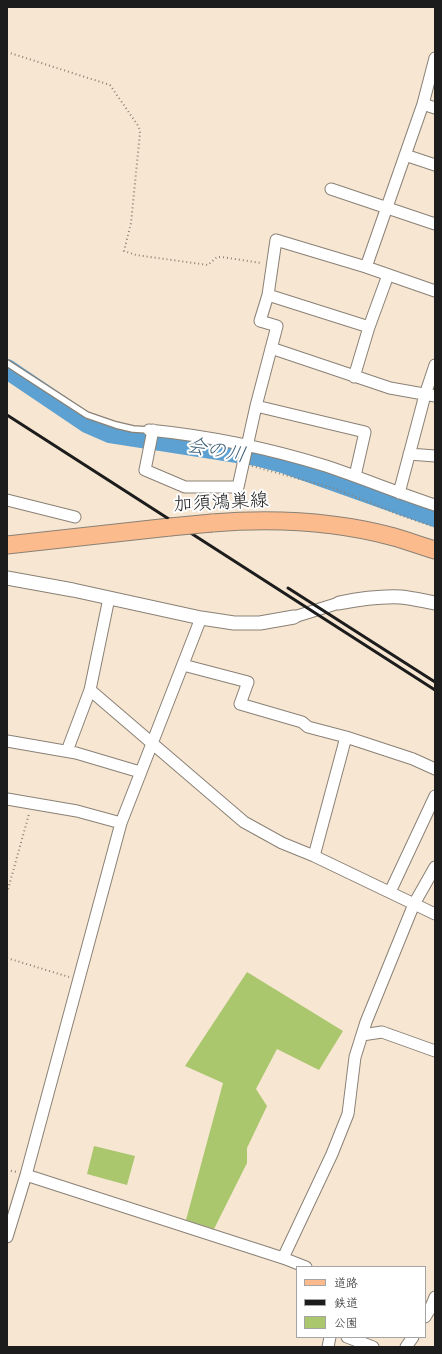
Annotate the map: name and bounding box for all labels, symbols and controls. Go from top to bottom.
water label: 会の川 [184,434,248,468]
street label: 加須鴻巣線 [173,489,269,517]
legend [296,1266,426,1338]
text: 道路 [334,1275,358,1291]
text: 鉄道 [334,1295,358,1311]
text: 公園 [334,1315,358,1331]

